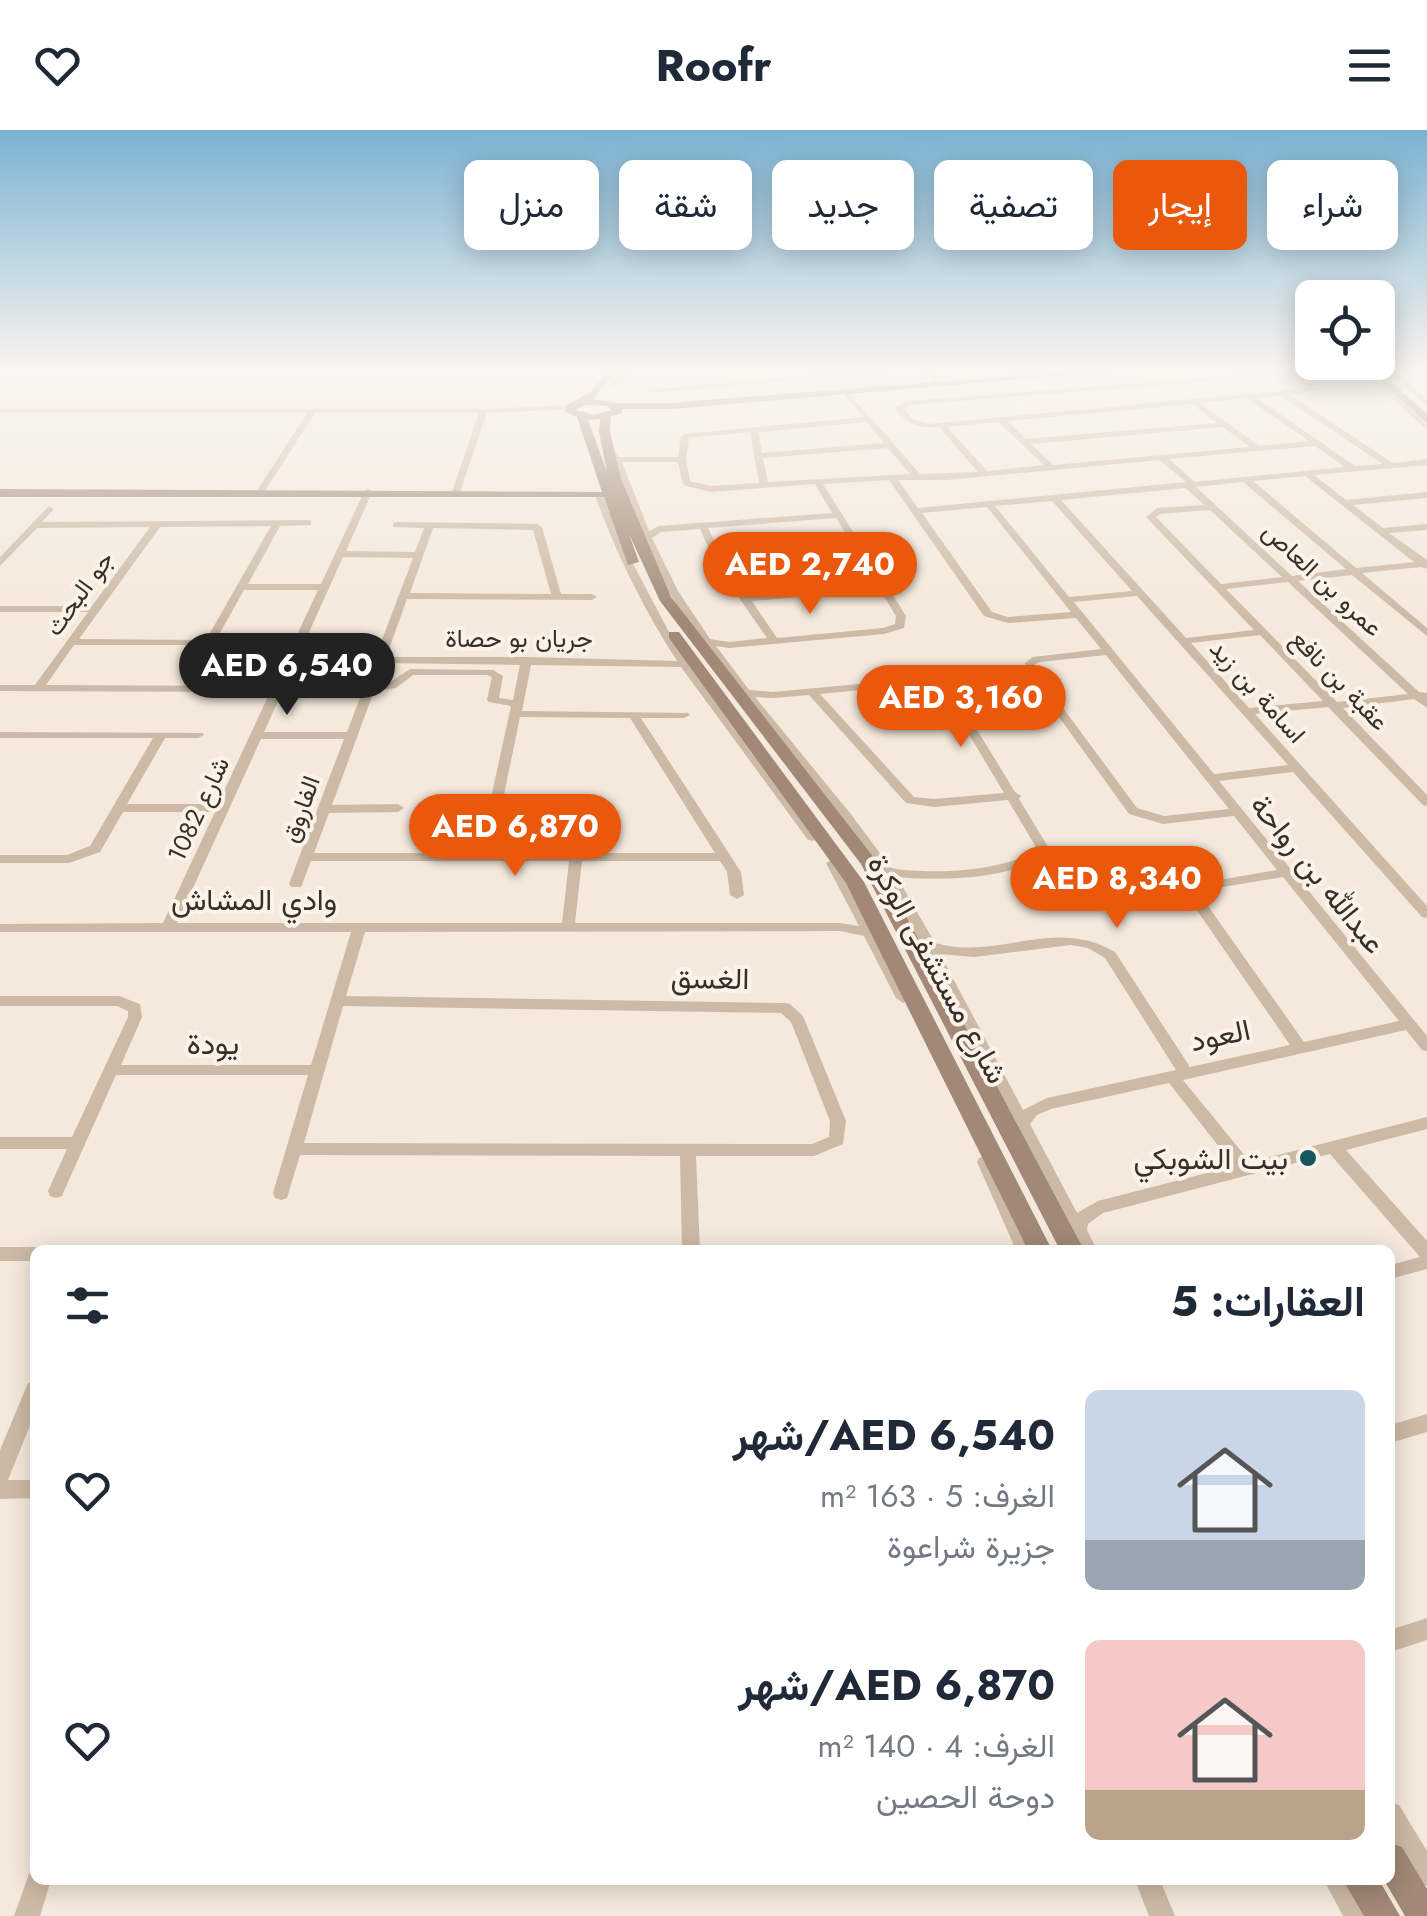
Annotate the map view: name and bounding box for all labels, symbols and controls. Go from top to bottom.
text: Roofr [655,33,772,98]
icon: heart [30,38,85,93]
icon: menu [1342,38,1397,93]
chip: منزل [464,160,599,250]
chip: شقة [619,160,752,250]
chip: جديد [772,160,914,250]
chip: تصفية [934,160,1093,250]
chip: إيجار [1113,160,1247,250]
chip: شراء [1267,160,1398,250]
map controls [1295,280,1395,380]
button: locate [1295,280,1395,380]
street label: عمرو بن العاص [1255,514,1391,644]
pin: AED 2,740 [696,532,924,617]
text: AED 2,740 [725,541,895,587]
street label: جو البحث [36,543,122,643]
street label: جريان بو حصاة [445,620,593,656]
street label: عقبة بن نافع [1283,622,1397,738]
street label: اسامة بن زيد [1202,631,1314,751]
pin: AED 6,540 [173,633,401,718]
text: AED 6,540 [201,642,373,688]
pin: AED 3,160 [847,665,1075,750]
text: AED 3,160 [879,674,1043,720]
street label: شارع 1082 [158,751,238,867]
street label: الفاروق [271,771,329,847]
street label: عبدالله بن رواحة [1240,785,1396,963]
pin: AED 6,870 [401,794,629,879]
text: AED 6,870 [431,803,599,849]
pin: AED 8,340 [1003,846,1231,931]
street label: شارع مستشفى الوكرة [857,847,1019,1091]
text: AED 8,340 [1032,855,1202,901]
street label: وادي المشاش [171,878,337,924]
street label: الغسق [670,956,750,1000]
street label: العود [1186,1008,1254,1062]
street label: يودة [187,1022,239,1065]
place label: بيت الشوبكي [1133,1137,1288,1183]
marker: بيت الشوبكي [1297,1147,1319,1169]
text: العقارات: 5 [1171,1271,1365,1332]
icon: filters [60,1278,115,1333]
text: AED 6,540/شهر [733,1405,1055,1466]
icon: home [1165,1430,1285,1550]
icon: heart [60,1463,115,1518]
text: الغرف: 5 · 163 m² [820,1473,1055,1519]
text: جزيرة شراعوة [887,1524,1055,1570]
text: AED 6,870/شهر [738,1655,1055,1716]
icon: home [1165,1680,1285,1800]
icon: heart [60,1713,115,1768]
text: الغرف: 4 · 140 m² [818,1723,1055,1769]
text: دوحة الحصين [876,1774,1055,1820]

